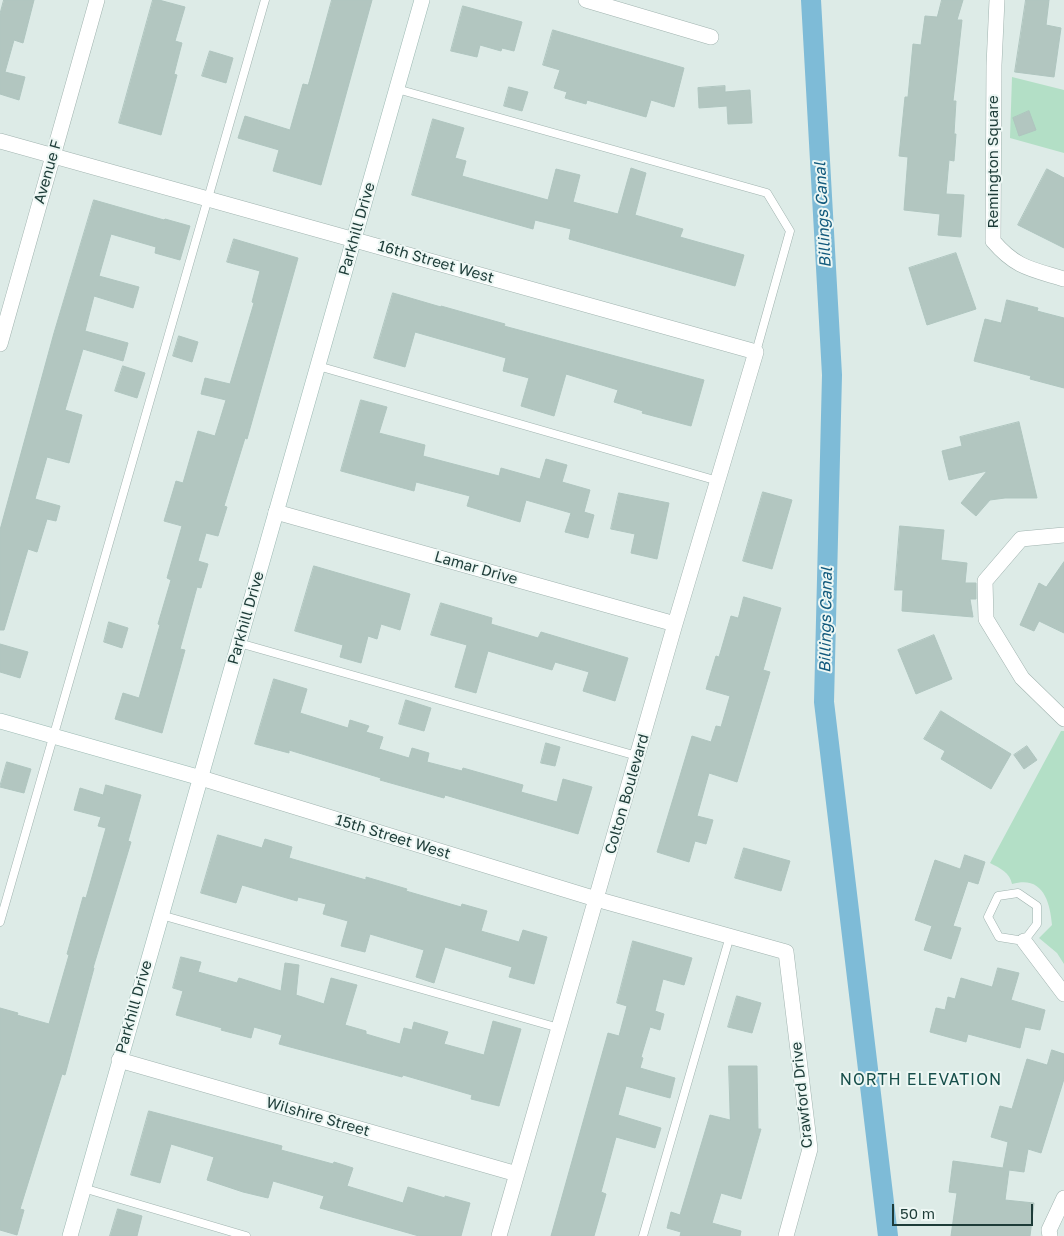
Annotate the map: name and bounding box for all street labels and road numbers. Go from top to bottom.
street label: Remington Square [984,95,1002,229]
street label: Avenue F [30,138,66,206]
street label: Parkhill Drive [335,180,379,278]
street label: 16th Street West [376,237,496,287]
street label: Lamar Drive [432,548,520,588]
street label: Parkhill Drive [224,569,268,667]
street label: Colton Boulevard [601,732,653,856]
street label: 15th Street West [333,811,453,863]
street label: Parkhill Drive [112,958,156,1056]
street label: Crawford Drive [787,1041,817,1149]
street label: Wilshire Street [264,1094,372,1140]

